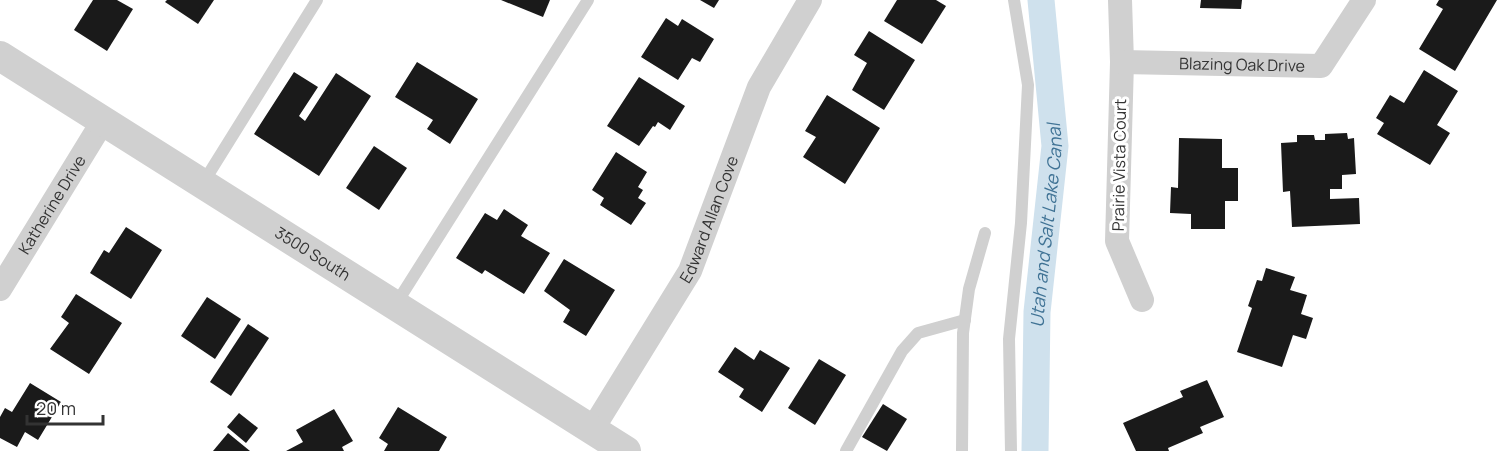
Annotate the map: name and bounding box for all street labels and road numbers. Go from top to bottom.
street label: Blazing Oak Drive [1179,52,1305,77]
street label: Prairie Vista Court [1107,99,1131,231]
street label: Katherine Drive [13,151,91,258]
street label: Edward Allan Cove [674,152,743,287]
street label: 3500 South [271,221,355,286]

